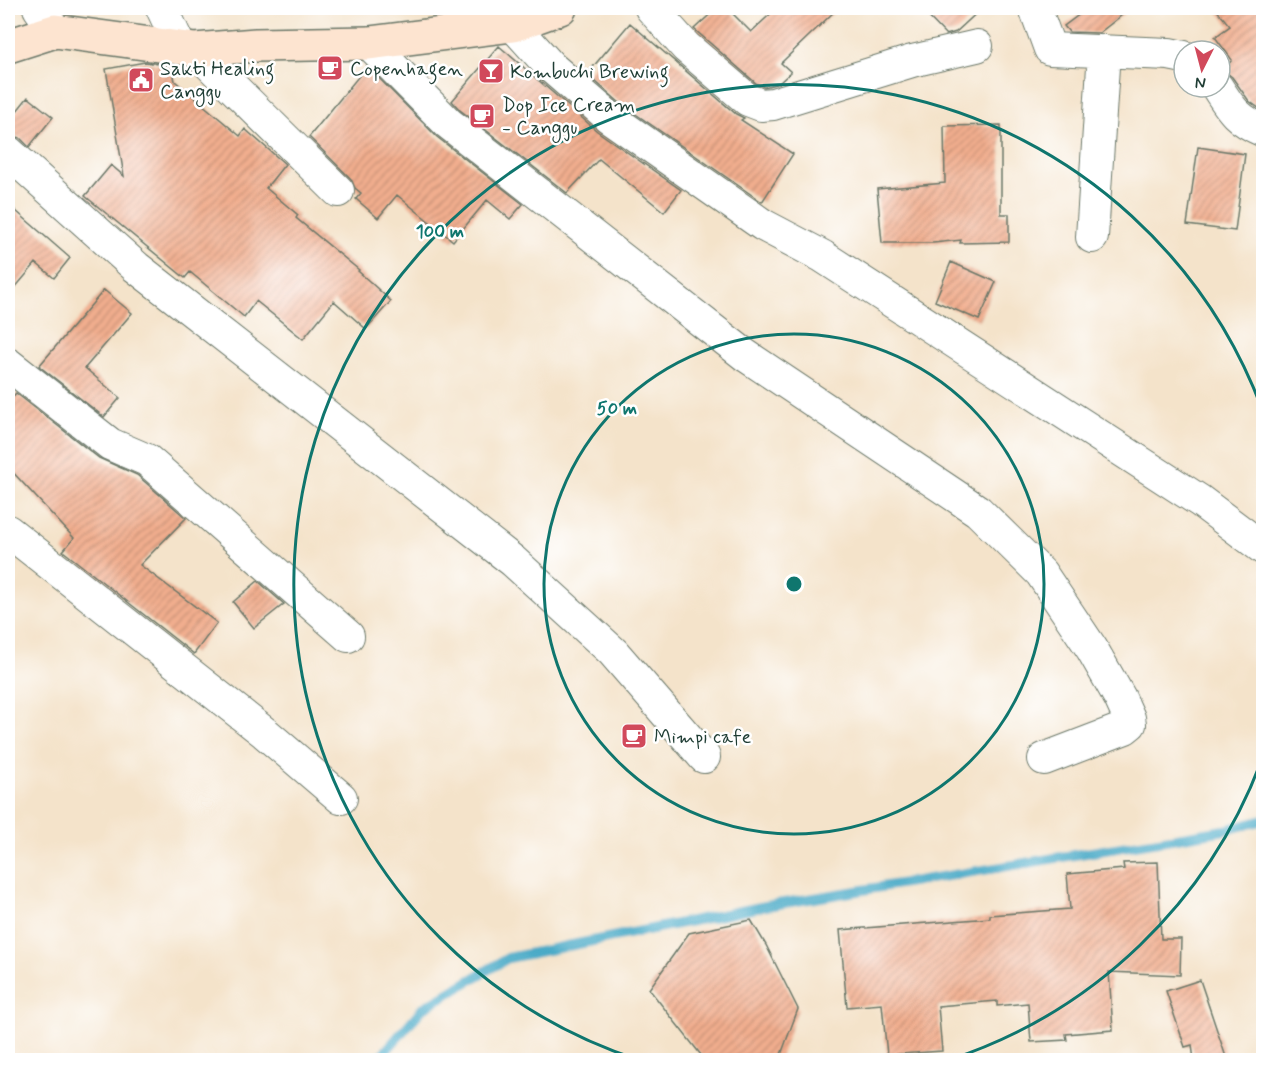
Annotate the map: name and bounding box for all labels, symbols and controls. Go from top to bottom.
north arrow [1172,39,1232,99]
cafe icon: Copenhagen [315,53,345,83]
place label: Sakti Healing Canggu [160,56,274,107]
place label: Copenhagen [350,56,463,85]
bar icon: Kombuchi Brewing [476,56,506,86]
place label: Kombuchi Brewing [510,59,669,88]
public building icon: Sakti Healing Canggu [126,65,156,95]
text: N [1194,71,1207,93]
place label: Dop Ice Cream - Canggu [502,92,635,143]
cafe icon: Dop Ice Cream - Canggu [467,101,497,131]
text: 100 m [416,220,464,244]
text: 50 m [597,397,637,421]
centre of rings [784,574,804,594]
cafe icon: Mimpi cafe [619,721,649,751]
place label: Mimpi cafe [654,724,751,751]

